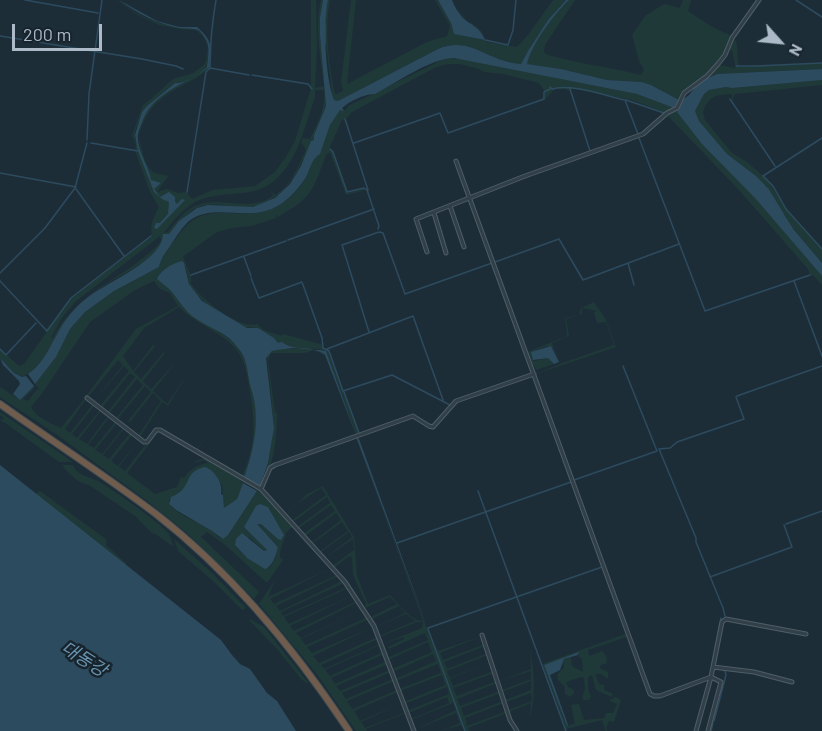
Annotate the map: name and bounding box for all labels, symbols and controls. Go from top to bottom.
scale bar [15,12,105,50]
north arrow [750,12,810,72]
text: 200 m [23,23,71,45]
text: N [786,41,807,59]
water label: 대동강 [57,637,111,681]

